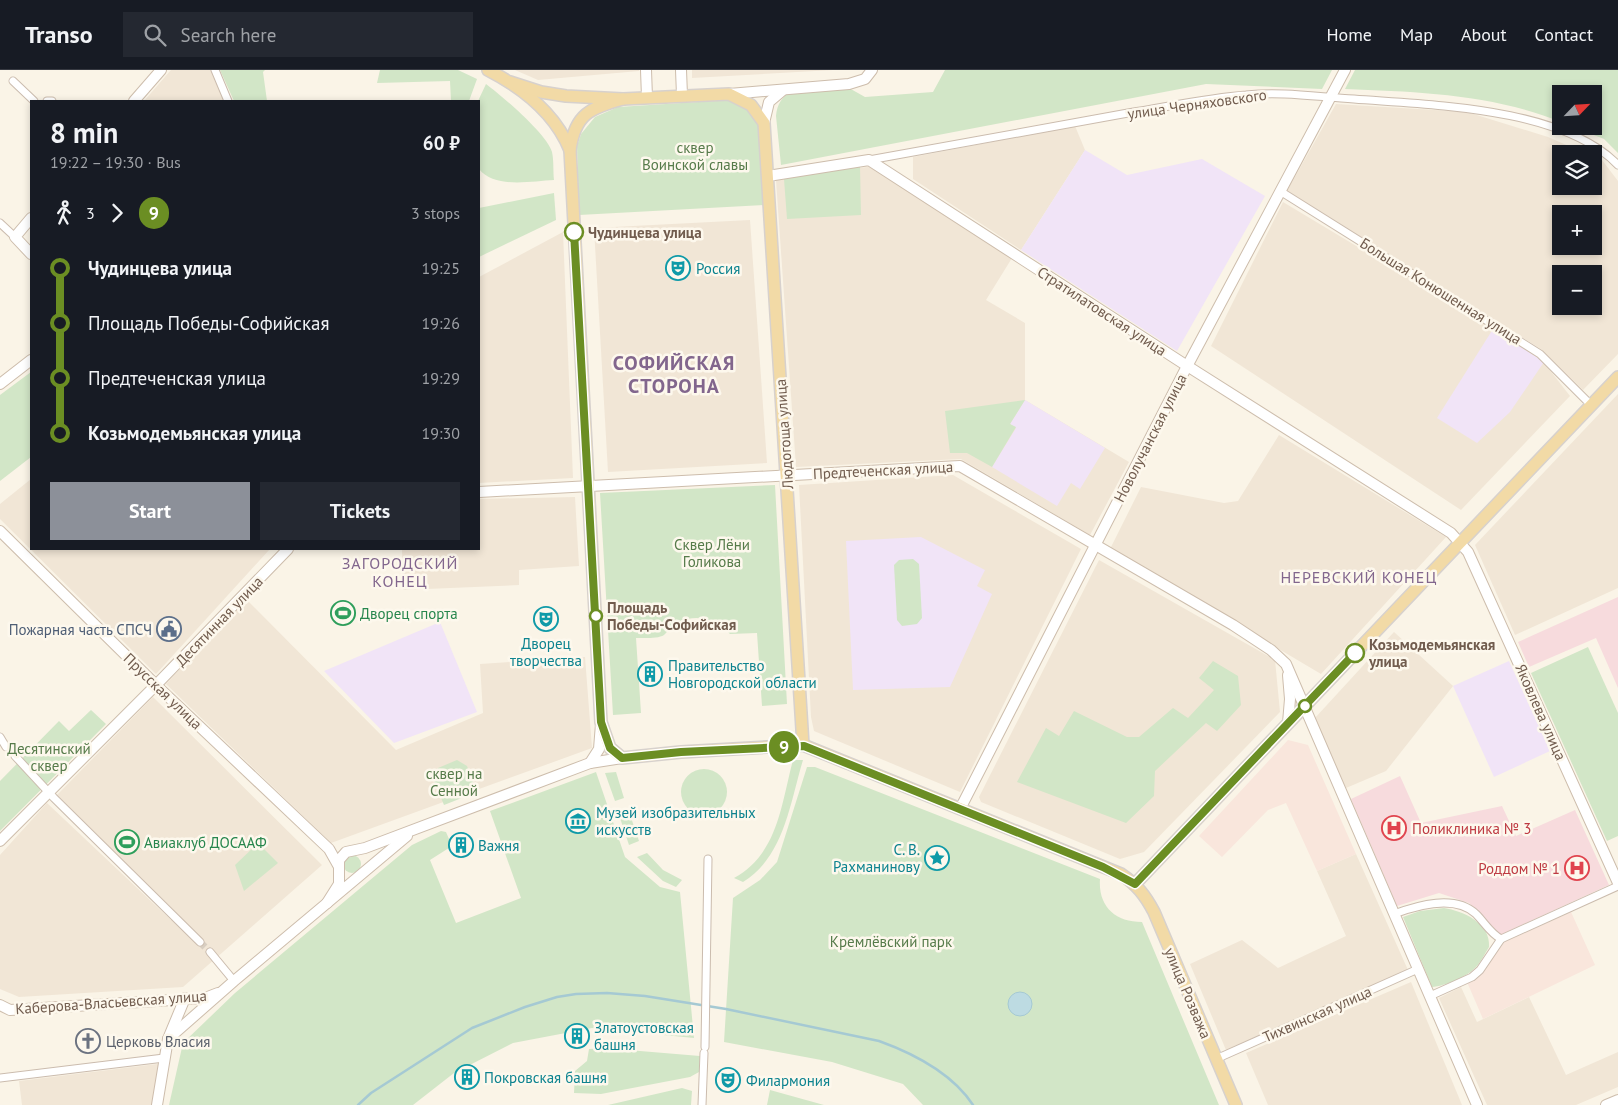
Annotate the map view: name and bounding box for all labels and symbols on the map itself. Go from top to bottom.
street label: улица Черняховского [1126,85,1268,123]
north arrow [1552,85,1602,135]
park label: сквер Воинской славы [642,138,748,174]
marker: Чудинцева улица [564,222,584,242]
place label: Чудинцева улица [588,223,702,242]
street label: Большая Конюшенная улица [1357,233,1525,349]
theatre icon: Россия [665,255,691,281]
place label: Россия [696,259,740,278]
street label: Стратилатовская улица [1034,262,1170,360]
district label: СОФИЙСКАЯ СТОРОНА [613,350,735,399]
street label: Новолучанская улица [1109,371,1191,505]
street label: Людогоща улица [771,378,797,491]
street label: Предтеченская улица [812,457,954,483]
park label: Сквер Лёни Голикова [674,535,750,571]
district label: ЗАГОРОДСКИЙ КОНЕЦ [342,553,458,591]
district label: НЕРЕВСКИЙ КОНЕЦ [1281,567,1437,587]
street label: Десятинная улица [171,572,267,670]
place label: Площадь Победы-Софийская [607,598,736,634]
sports icon: Дворец спорта [330,600,356,626]
place label: Дворец спорта [360,604,458,623]
theatre icon: Дворец творчества [533,606,559,632]
marker: Площадь Победы-Софийская [589,609,603,623]
public building icon: Пожарная часть СПСЧ [156,616,182,642]
place label: Пожарная часть СПСЧ [9,620,152,639]
place label: Дворец творчества [510,634,582,670]
place label: Козьмодемьянская улица [1368,635,1495,671]
marker: Козьмодемьянская улица [1345,643,1365,663]
street label: Прусская улица [120,649,206,733]
place label: Правительство Новгородской области [668,656,817,692]
building icon: Правительство Новгородской области [637,661,663,687]
street label: Яковлева улица [1511,661,1571,763]
unlabelled marker [1298,699,1312,713]
line badge: 9 [768,731,800,763]
park label: Десятинский сквер [7,739,91,775]
park label: сквер на Сенной [426,764,482,800]
place label: Музей изобразительных искусств [596,803,756,839]
museum icon: Музей изобразительных искусств [565,808,591,834]
hospital icon: Поликлиника № 3 [1381,815,1407,841]
place label: Поликлиника № 3 [1412,819,1531,838]
sports icon: Авиаклуб ДОСААФ [114,829,140,855]
building icon: Важня [448,832,474,858]
place label: Авиаклуб ДОСААФ [144,833,267,852]
place label: Важня [478,836,519,855]
place label: С. В. Рахманинову [833,840,920,876]
place icon: С. В. Рахманинову [924,845,950,871]
hospital icon: Роддом № 1 [1564,855,1590,881]
place label: Роддом № 1 [1478,859,1560,878]
park label: Кремлёвский парк [830,932,953,951]
street label: улица Розважа [1160,945,1216,1041]
street label: Тихвинская улица [1260,982,1374,1046]
street label: Каберова-Власьевская улица [15,986,207,1018]
place label: Златоустовская башня [594,1018,694,1054]
building icon: Златоустовская башня [564,1023,590,1049]
church icon: Церковь Власия [75,1028,101,1054]
place label: Церковь Власия [106,1032,211,1051]
building icon: Покровская башня [454,1064,480,1090]
theatre icon: Филармония [715,1067,741,1093]
place label: Покровская башня [484,1068,607,1087]
place label: Филармония [746,1071,830,1090]

